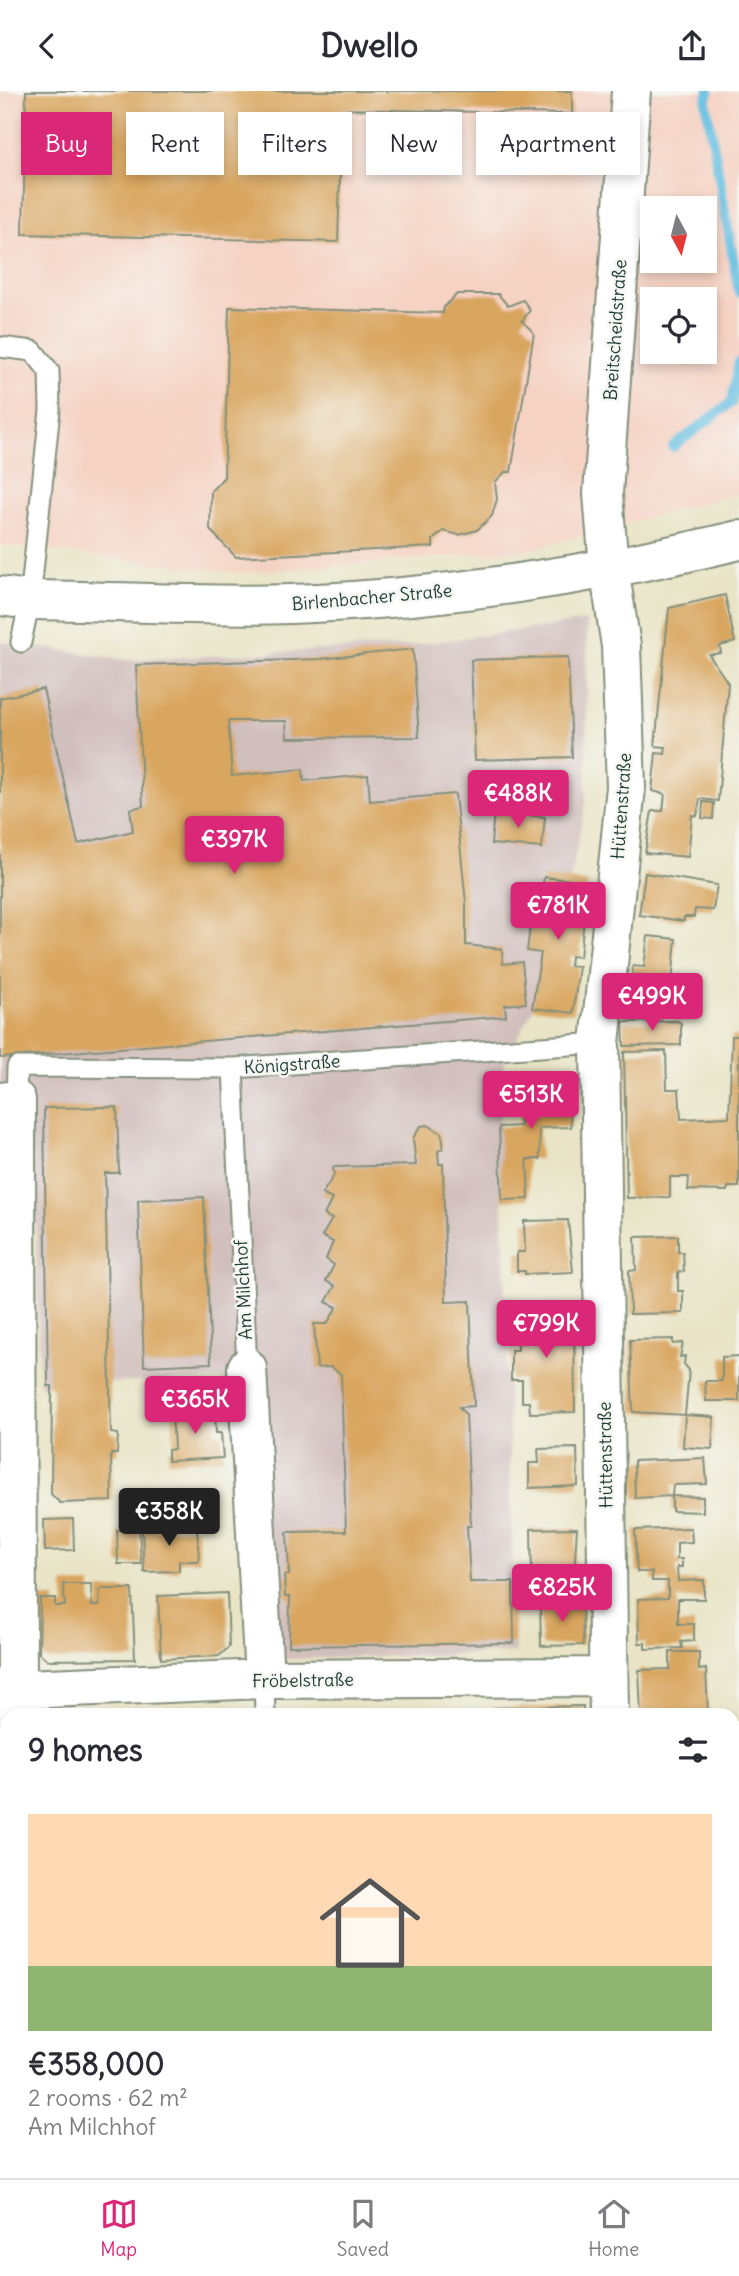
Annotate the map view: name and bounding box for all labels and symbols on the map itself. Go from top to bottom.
north arrow [640,196,718,273]
street label: Breitscheidstraße [599,259,631,401]
street label: Birlenbacher Straße [291,579,453,615]
street label: Hüttenstraße [606,752,636,860]
pin: €488K [469,771,567,830]
pin: €397K [185,817,283,876]
pin: €781K [509,883,607,942]
pin: €499K [603,974,701,1033]
street label: Königstraße [243,1049,341,1079]
pin: €513K [482,1072,580,1131]
street label: Am Milchhof [229,1238,257,1341]
pin: €799K [497,1301,595,1360]
pin: €365K [146,1377,244,1436]
street label: Hüttenstraße [593,1401,617,1509]
pin: €358K [120,1489,218,1548]
pin: €825K [513,1565,611,1624]
street label: Fröbelstraße [252,1668,354,1692]

